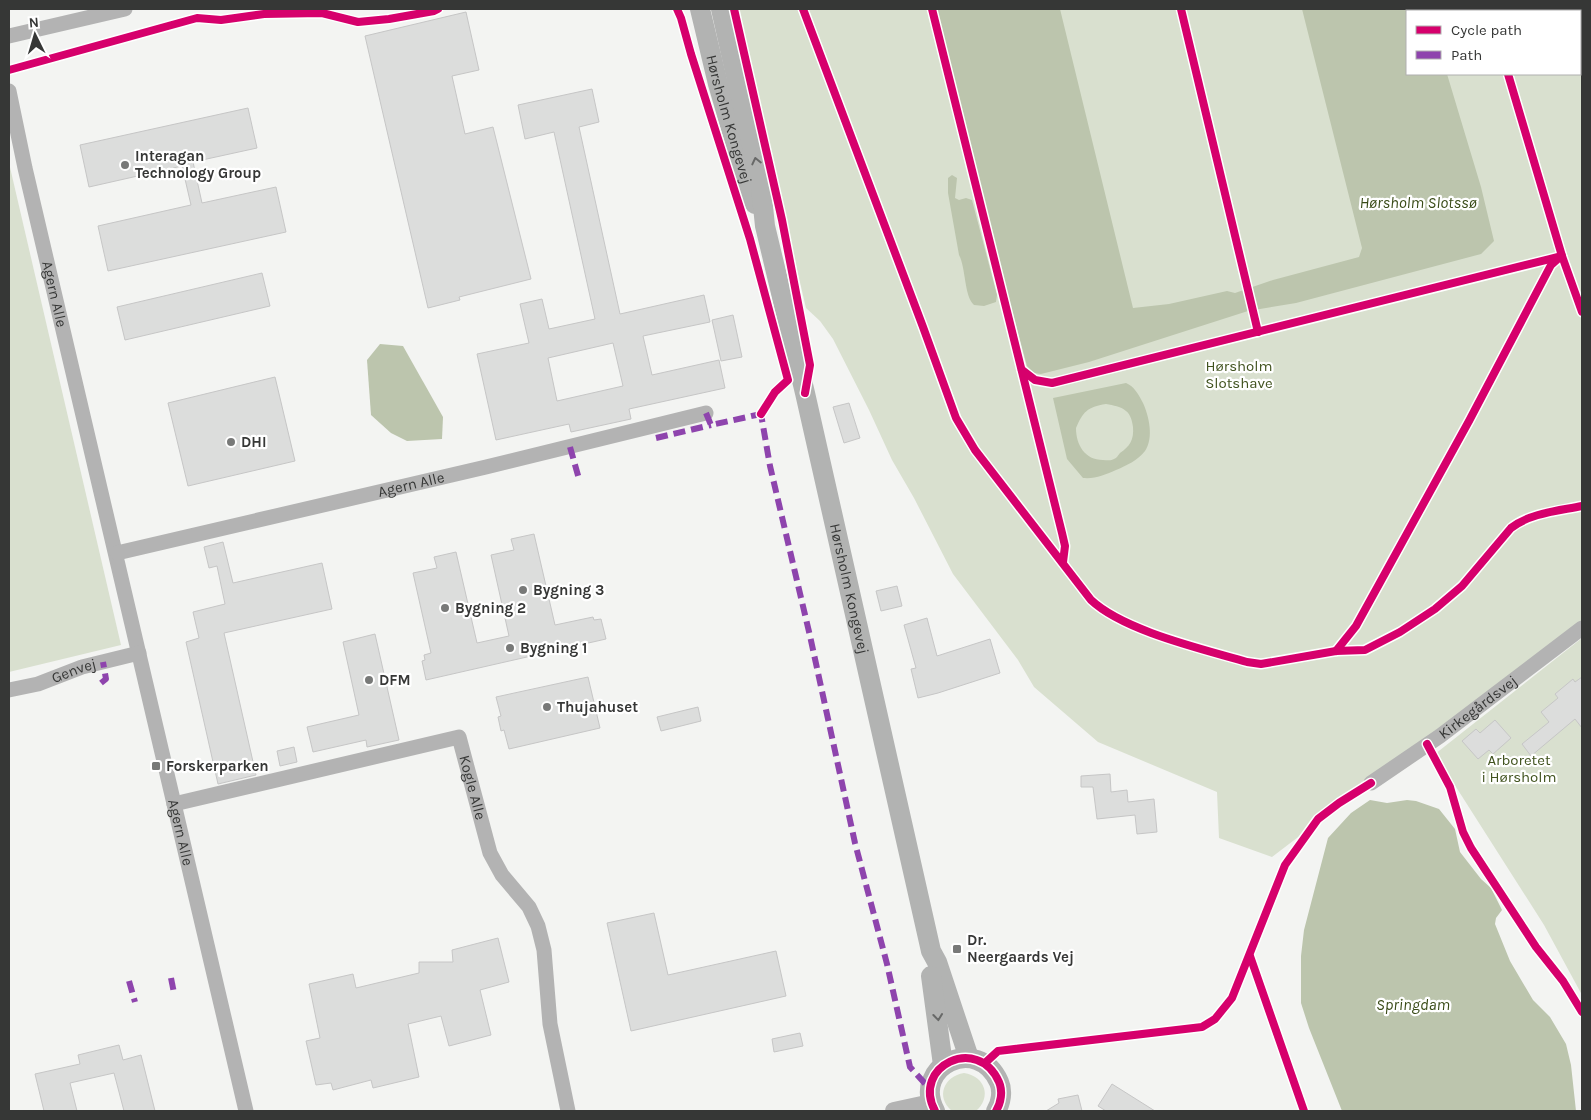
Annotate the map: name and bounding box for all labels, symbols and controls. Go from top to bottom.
north arrow [10,10,60,60]
legend [1406,10,1581,75]
text: N [28,14,40,31]
text: Cycle path [1451,21,1522,39]
text: Path [1451,46,1482,64]
street label: Hørsholm Kongevej [702,53,756,186]
place label: Interagan Technology Group [135,147,261,182]
one-way arrow [751,156,761,165]
marker: Interagan Technology Group [119,159,131,171]
water label: Hørsholm Slotssø [1359,193,1478,212]
street label: Agern Alle [38,259,71,329]
park label: Hørsholm Slotshave [1205,357,1273,392]
place label: DHI [241,433,266,451]
marker: DHI [225,436,237,448]
street label: Agern Alle [376,468,446,501]
street label: Hørsholm Kongevej [826,522,873,656]
place label: Bygning 3 [533,581,604,599]
marker: Bygning 3 [517,584,529,596]
place label: Bygning 2 [455,599,526,617]
marker: Bygning 2 [439,602,451,614]
place label: Bygning 1 [520,639,587,657]
marker: Bygning 1 [504,642,516,654]
street label: Genvej [49,655,98,687]
place label: DFM [379,671,411,689]
street label: Kirkegårdsvej [1435,672,1521,743]
marker: DFM [363,674,375,686]
place label: Thujahuset [557,698,638,716]
marker: Thujahuset [541,701,553,713]
park label: Arboretet i Hørsholm [1481,751,1557,786]
street label: Kogle Alle [455,753,490,822]
place label: Forskerparken [166,757,269,775]
marker: Forskerparken [150,760,162,772]
street label: Agern Alle [164,797,197,867]
place label: Dr. Neergaards Vej [967,931,1074,966]
marker: Dr. Neergaards Vej [951,943,963,955]
water label: Springdam [1376,995,1450,1014]
one-way arrow [932,1013,943,1021]

